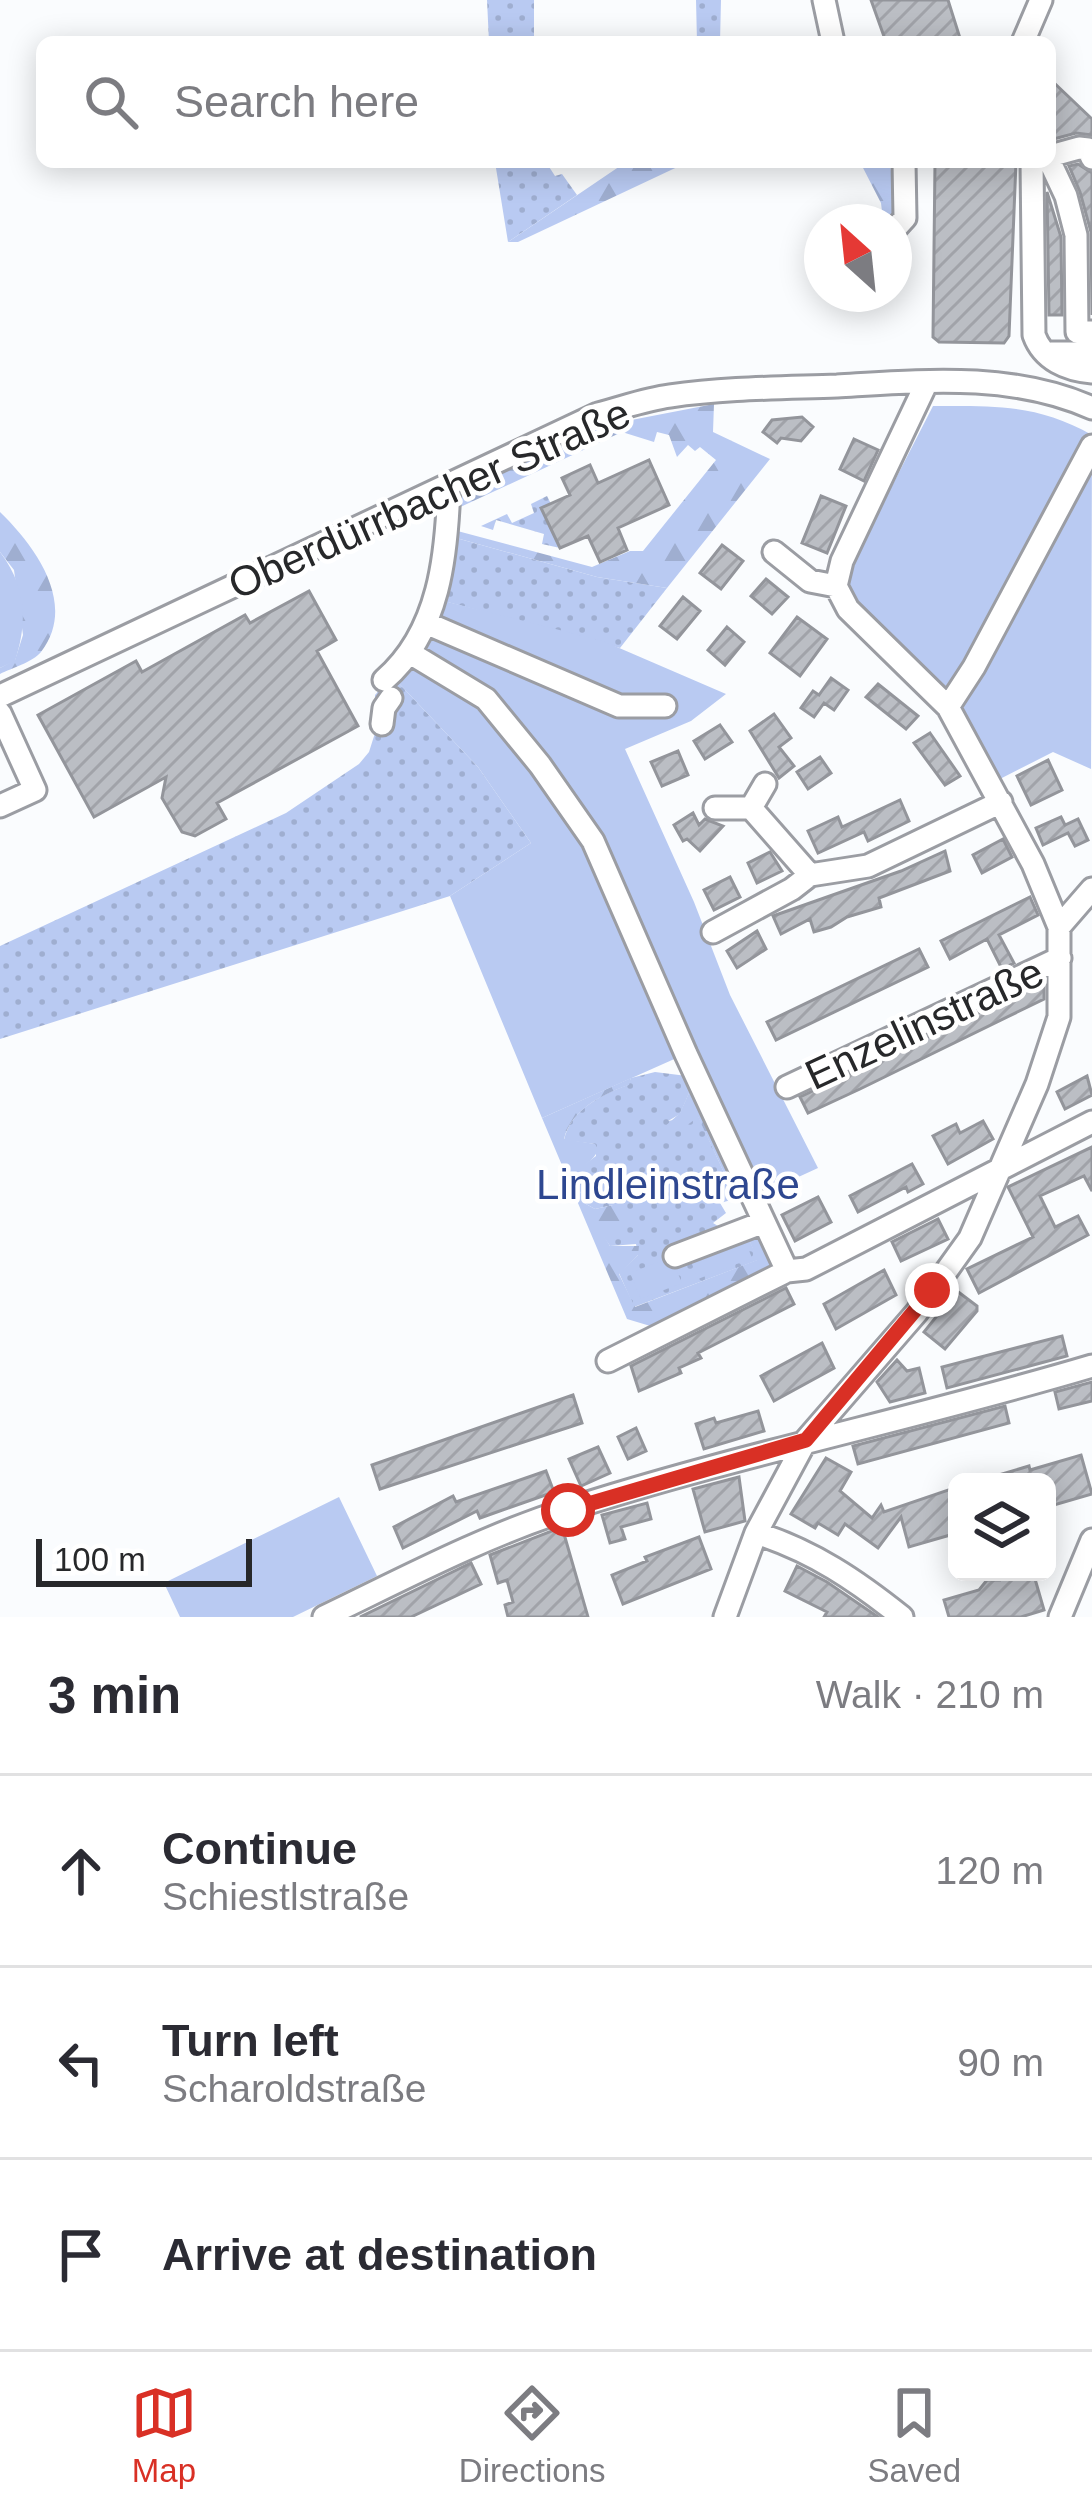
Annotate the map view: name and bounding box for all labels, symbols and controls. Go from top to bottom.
search box [36,36,1056,168]
icon: search [78,69,144,135]
text: Search here [174,76,419,127]
north arrow [804,204,912,312]
street label: Oberdürrbacher Straße [221,389,637,608]
street label: Enzelinstraße [798,948,1051,1099]
park label: Lindleinstraße [536,1161,800,1208]
route end [905,1263,959,1317]
map controls [948,1473,1056,1581]
button: layers [948,1473,1056,1581]
route start [541,1483,595,1537]
scale bar [36,1533,252,1586]
text: 100 m [54,1541,146,1578]
text: 3 min [48,1667,181,1724]
text: Walk · 210 m [816,1673,1044,1716]
text: Continue [162,1823,357,1874]
icon: ahead [48,1838,114,1904]
text: 120 m [936,1849,1044,1892]
text: Schiestlstraße [162,1875,409,1918]
text: Turn left [162,2015,339,2066]
icon: left [48,2030,114,2096]
text: 90 m [957,2041,1044,2084]
text: Scharoldstraße [162,2067,426,2110]
icon: arrive [48,2222,114,2288]
text: Arrive at destination [162,2229,597,2280]
tab: Map [131,2380,197,2490]
tab: Directions [459,2380,606,2490]
tab: Saved [867,2380,961,2490]

